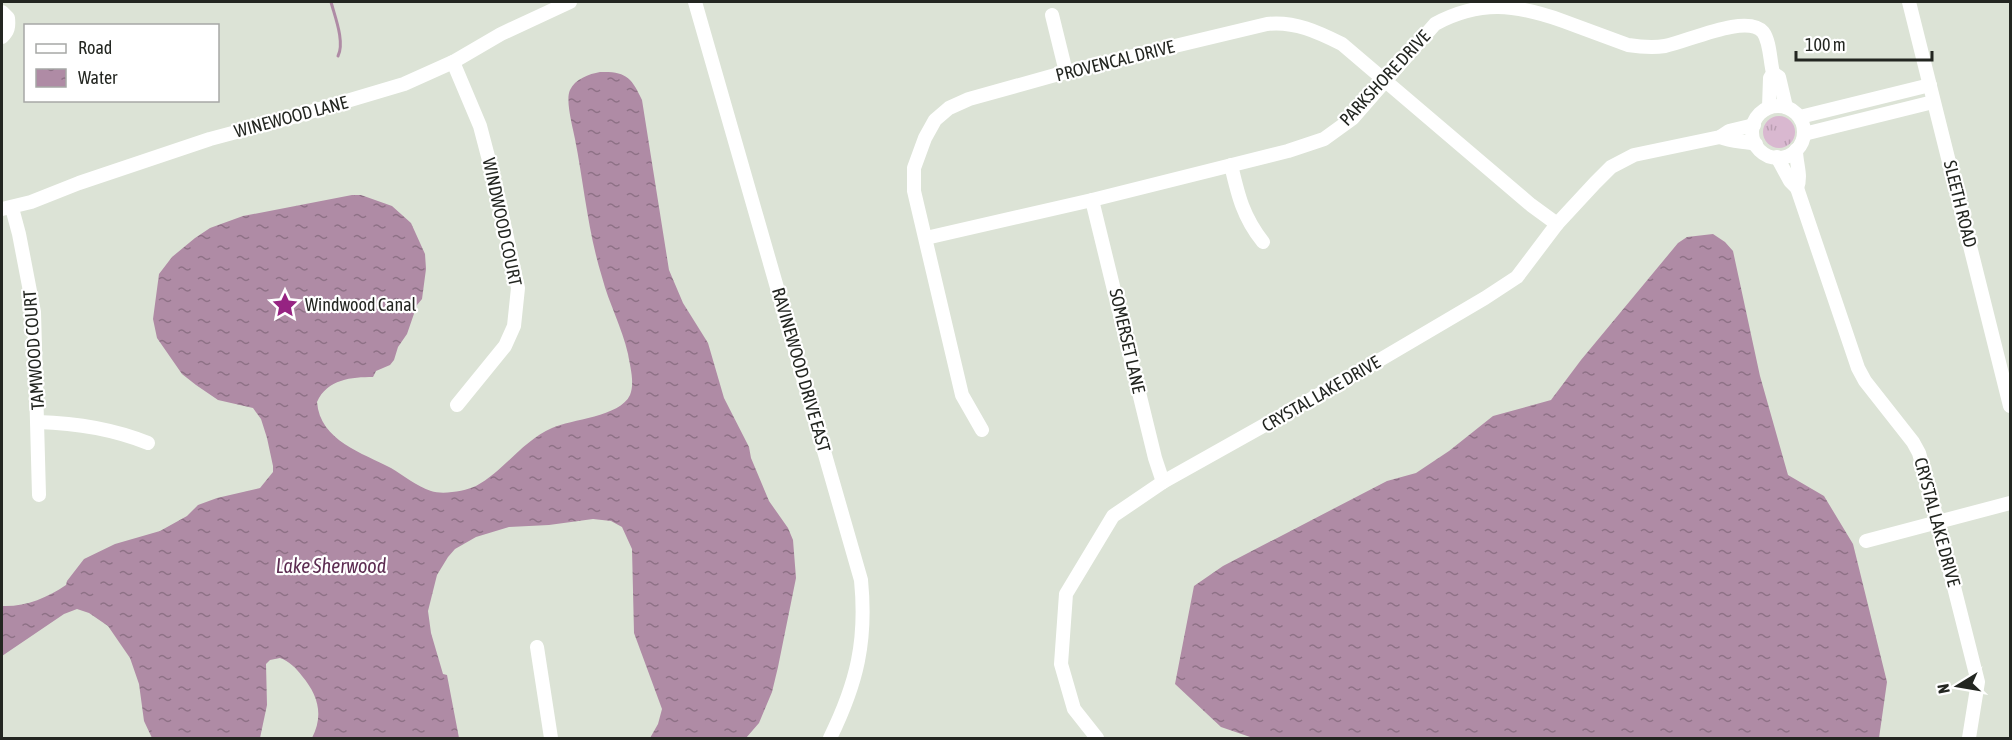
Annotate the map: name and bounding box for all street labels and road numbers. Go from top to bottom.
street label: PARKSHORE DRIVE [1335,25,1434,130]
street label: PROVENCAL DRIVE [1053,36,1177,85]
street label: WINEWOOD LANE [232,91,350,142]
street label: WINDWOOD COURT [479,156,526,288]
street label: SLEETH ROAD [1940,158,1981,250]
street label: RAVINEWOOD DRIVE EAST [768,285,835,455]
street label: SOMERSET LANE [1105,287,1150,395]
street label: TAMWOOD COURT [19,289,48,411]
street label: CRYSTAL LAKE DRIVE [1258,351,1384,436]
street label: CRYSTAL LAKE DRIVE [1910,455,1965,589]

